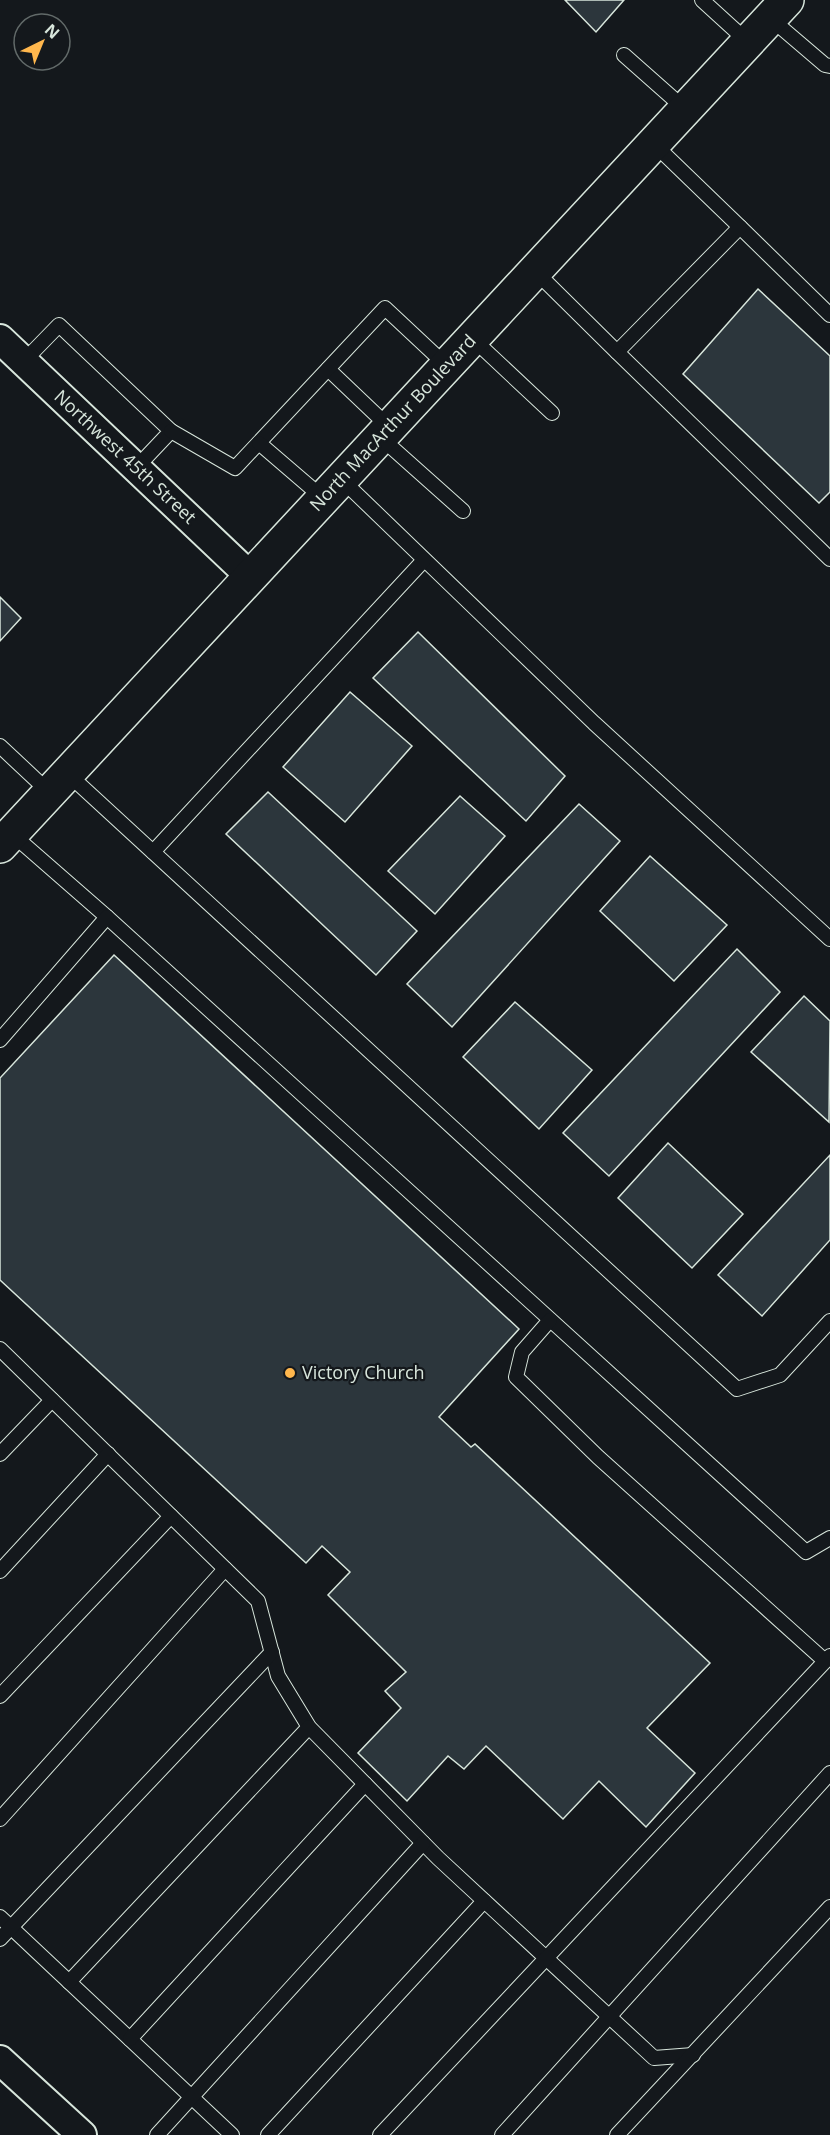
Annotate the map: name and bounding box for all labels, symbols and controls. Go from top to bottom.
north arrow [12,12,72,72]
text: N [40,19,64,44]
street label: North MacArthur Boulevard [304,329,481,516]
street label: Northwest 45th Street [50,384,202,528]
place label: Victory Church [302,1360,425,1384]
marker: Victory Church [283,1366,297,1380]

